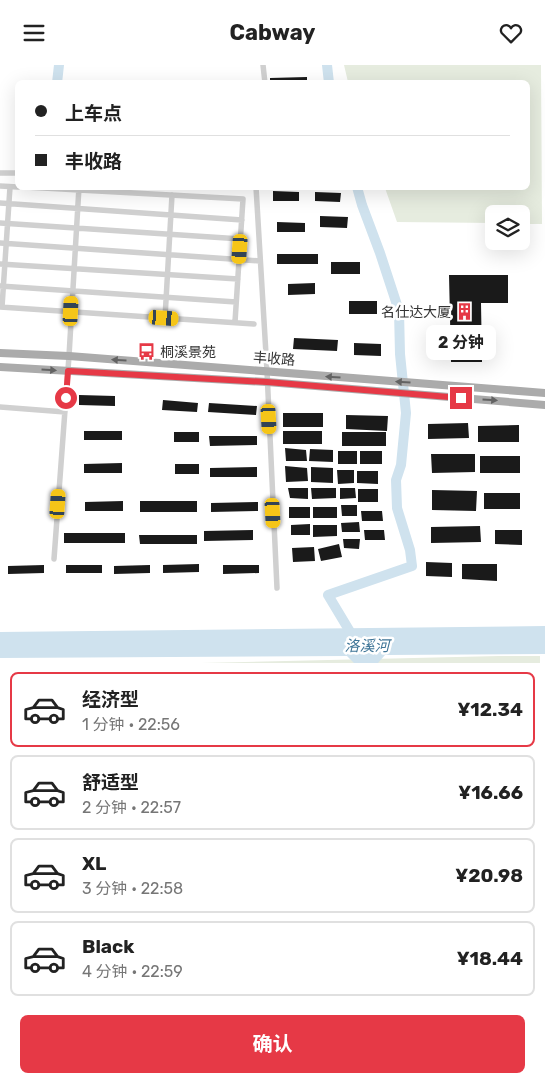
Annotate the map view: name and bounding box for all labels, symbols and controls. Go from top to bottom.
icon: menu [20,19,48,47]
text: Cabway [230,19,315,46]
icon: heart [497,19,525,47]
text: 上车点 [65,102,122,125]
text: 丰收路 [65,150,122,173]
map controls [485,205,530,250]
button: layers [485,205,530,250]
car [231,234,248,264]
car [62,296,79,326]
building icon: 名仕达大厦 [455,302,475,322]
place label: 名仕达大厦 [381,304,451,321]
car [148,309,179,327]
callout: 2 分钟 [426,325,496,361]
text: 2 分钟 [438,333,484,352]
bus stop icon: 桐溪景苑 [136,342,156,362]
place label: 桐溪景苑 [160,344,216,361]
street label: 丰收路 [252,349,296,369]
one-way arrow [111,356,127,364]
one-way arrow [41,366,57,374]
one-way arrow [325,372,341,380]
one-way arrow [394,378,410,386]
route start [55,387,77,409]
route end [450,387,472,409]
one-way arrow [482,397,498,405]
car [260,404,277,434]
car [49,489,66,519]
car [264,498,281,528]
water label: 洛溪河 [344,637,392,655]
icon: car [22,687,67,732]
text: 经济型 [82,688,139,711]
text: ¥12.34 [457,698,523,721]
text: 1 分钟 · 22:56 [82,715,180,734]
icon: car [22,770,67,815]
text: 舒适型 [82,771,139,794]
text: ¥16.66 [458,781,523,804]
text: 2 分钟 · 22:57 [82,798,181,817]
text: XL [82,852,106,875]
icon: car [22,853,67,898]
text: ¥20.98 [455,864,523,887]
text: 3 分钟 · 22:58 [82,879,183,898]
text: Black [82,935,134,958]
icon: car [22,936,67,981]
text: ¥18.44 [456,947,523,970]
text: 4 分钟 · 22:59 [82,962,183,981]
button: 确认 [20,1015,525,1073]

